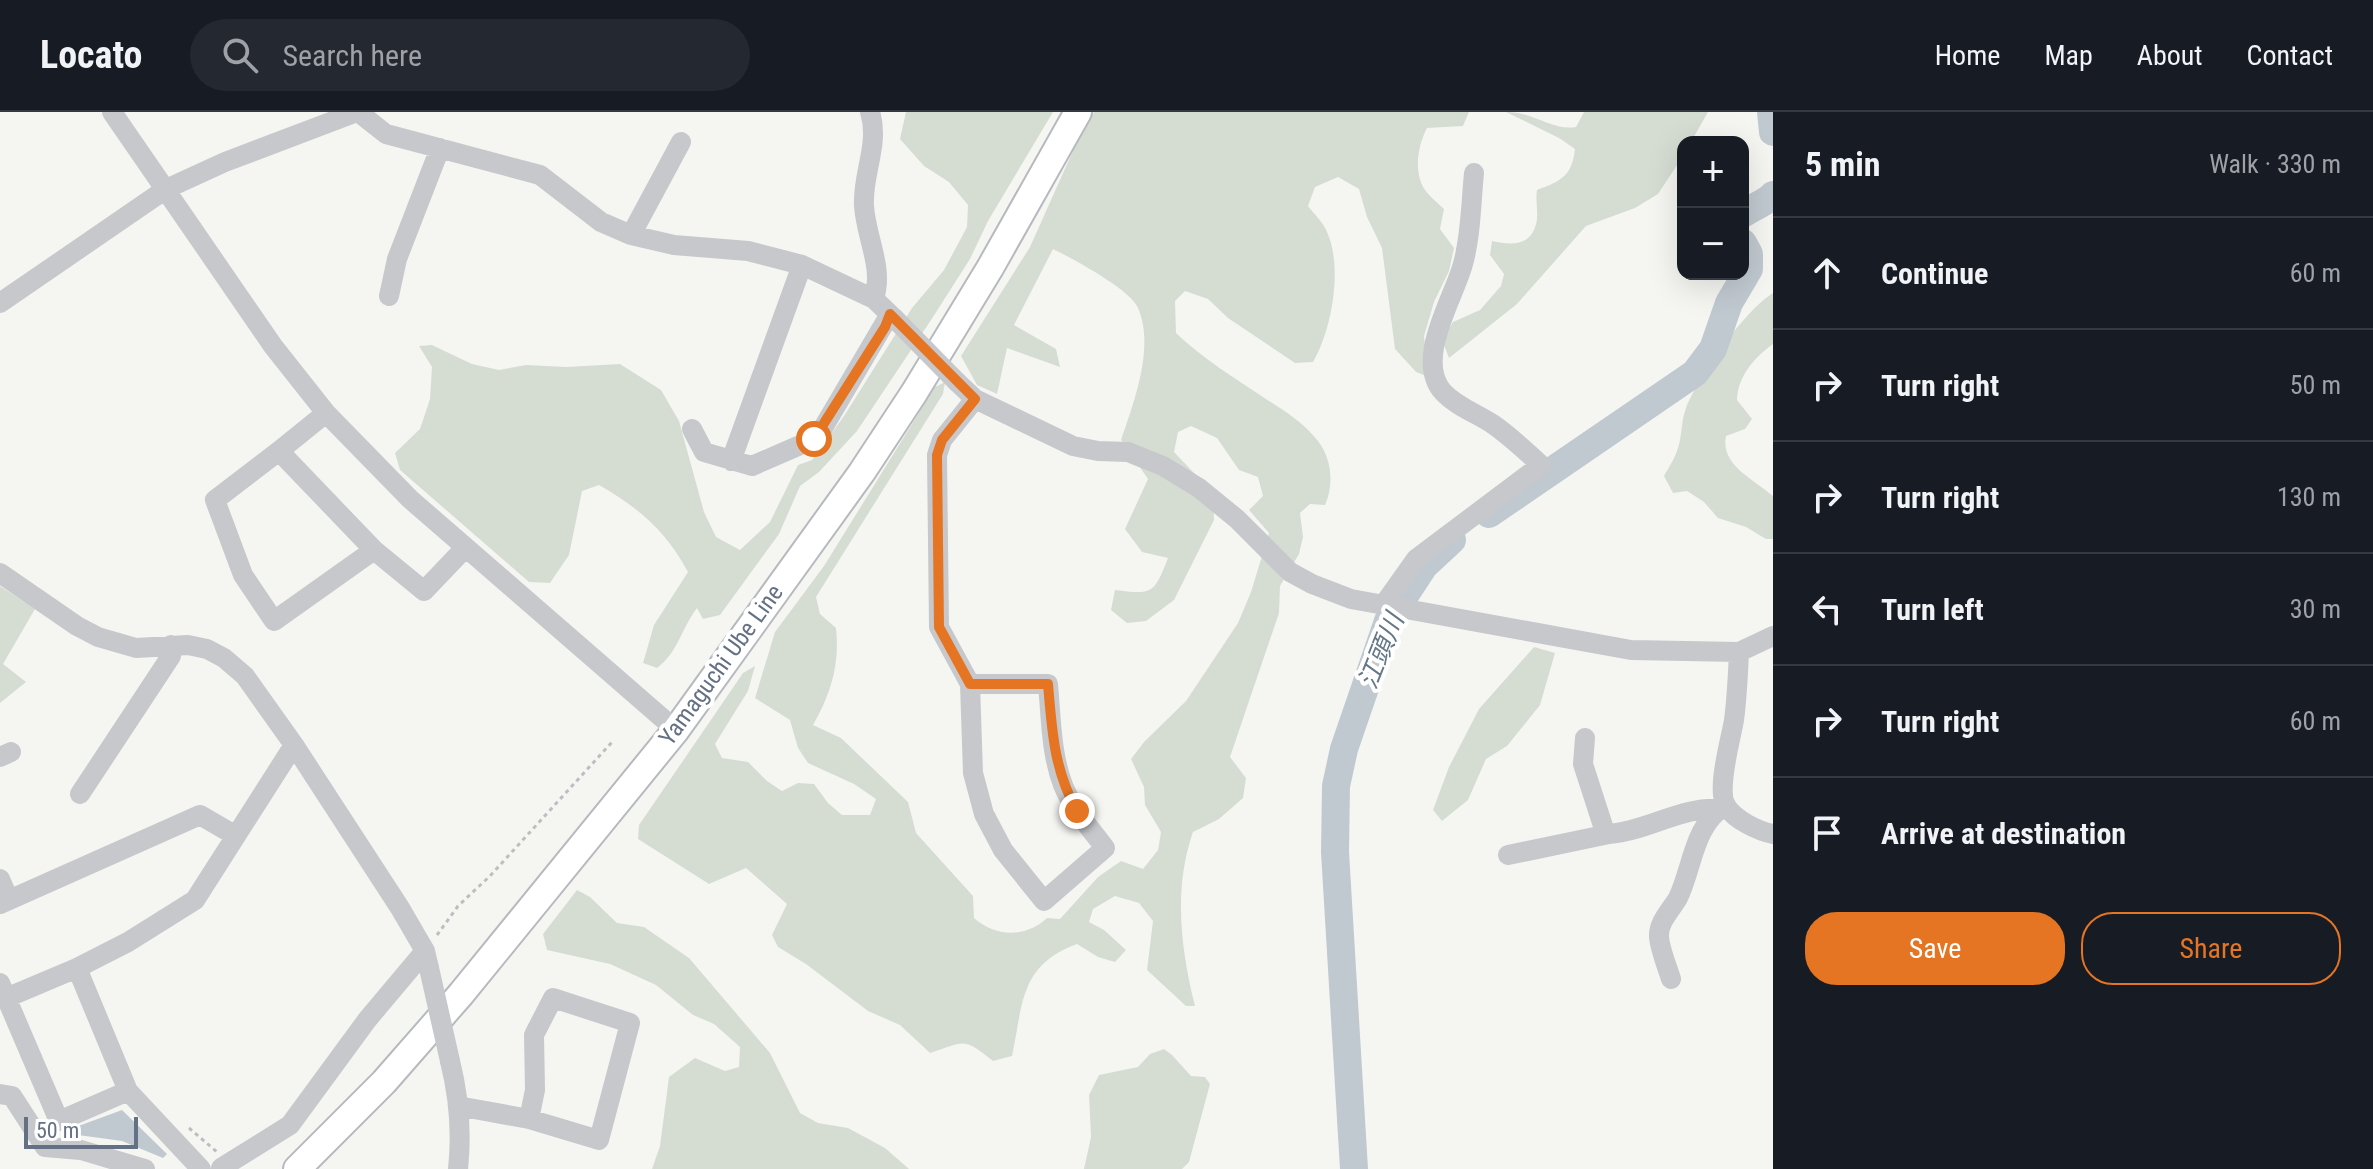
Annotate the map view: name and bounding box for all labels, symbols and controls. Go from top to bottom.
search box [190,19,750,91]
text: Locato [40,33,142,77]
icon: search [218,33,262,77]
text: Search here [282,38,422,73]
text: Home [1935,39,2000,72]
text: Map [2044,39,2093,72]
text: About [2137,39,2203,72]
text: Contact [2247,39,2333,72]
map controls [1677,136,1749,280]
button: + [1677,136,1749,208]
text: 5 min [1805,144,1881,184]
text: Walk · 330 m [2209,149,2341,179]
button: − [1677,208,1749,280]
icon: ahead [1805,251,1849,295]
text: Continue [1881,256,1988,291]
text: 60 m [2290,258,2341,288]
icon: right [1805,363,1849,407]
text: Turn right [1881,368,1999,403]
text: 50 m [2290,370,2341,400]
route start [796,421,832,457]
icon: right [1805,475,1849,519]
text: Turn right [1881,480,1999,515]
text: 130 m [2277,482,2341,512]
street label: Yamaguchi Ube Line [653,579,789,751]
icon: left [1805,587,1849,631]
text: Turn left [1881,592,1984,627]
text: 30 m [2290,594,2341,624]
water label: 江頭川 [1352,606,1411,693]
icon: right [1805,699,1849,743]
text: Turn right [1881,704,1999,739]
text: 60 m [2290,706,2341,736]
route end [1059,793,1095,829]
icon: arrive [1805,811,1849,855]
text: Arrive at destination [1881,816,2126,851]
button: Save [1805,912,2065,985]
button: Share [2081,912,2341,985]
scale bar [24,1113,138,1149]
text: 50 m [36,1118,79,1143]

